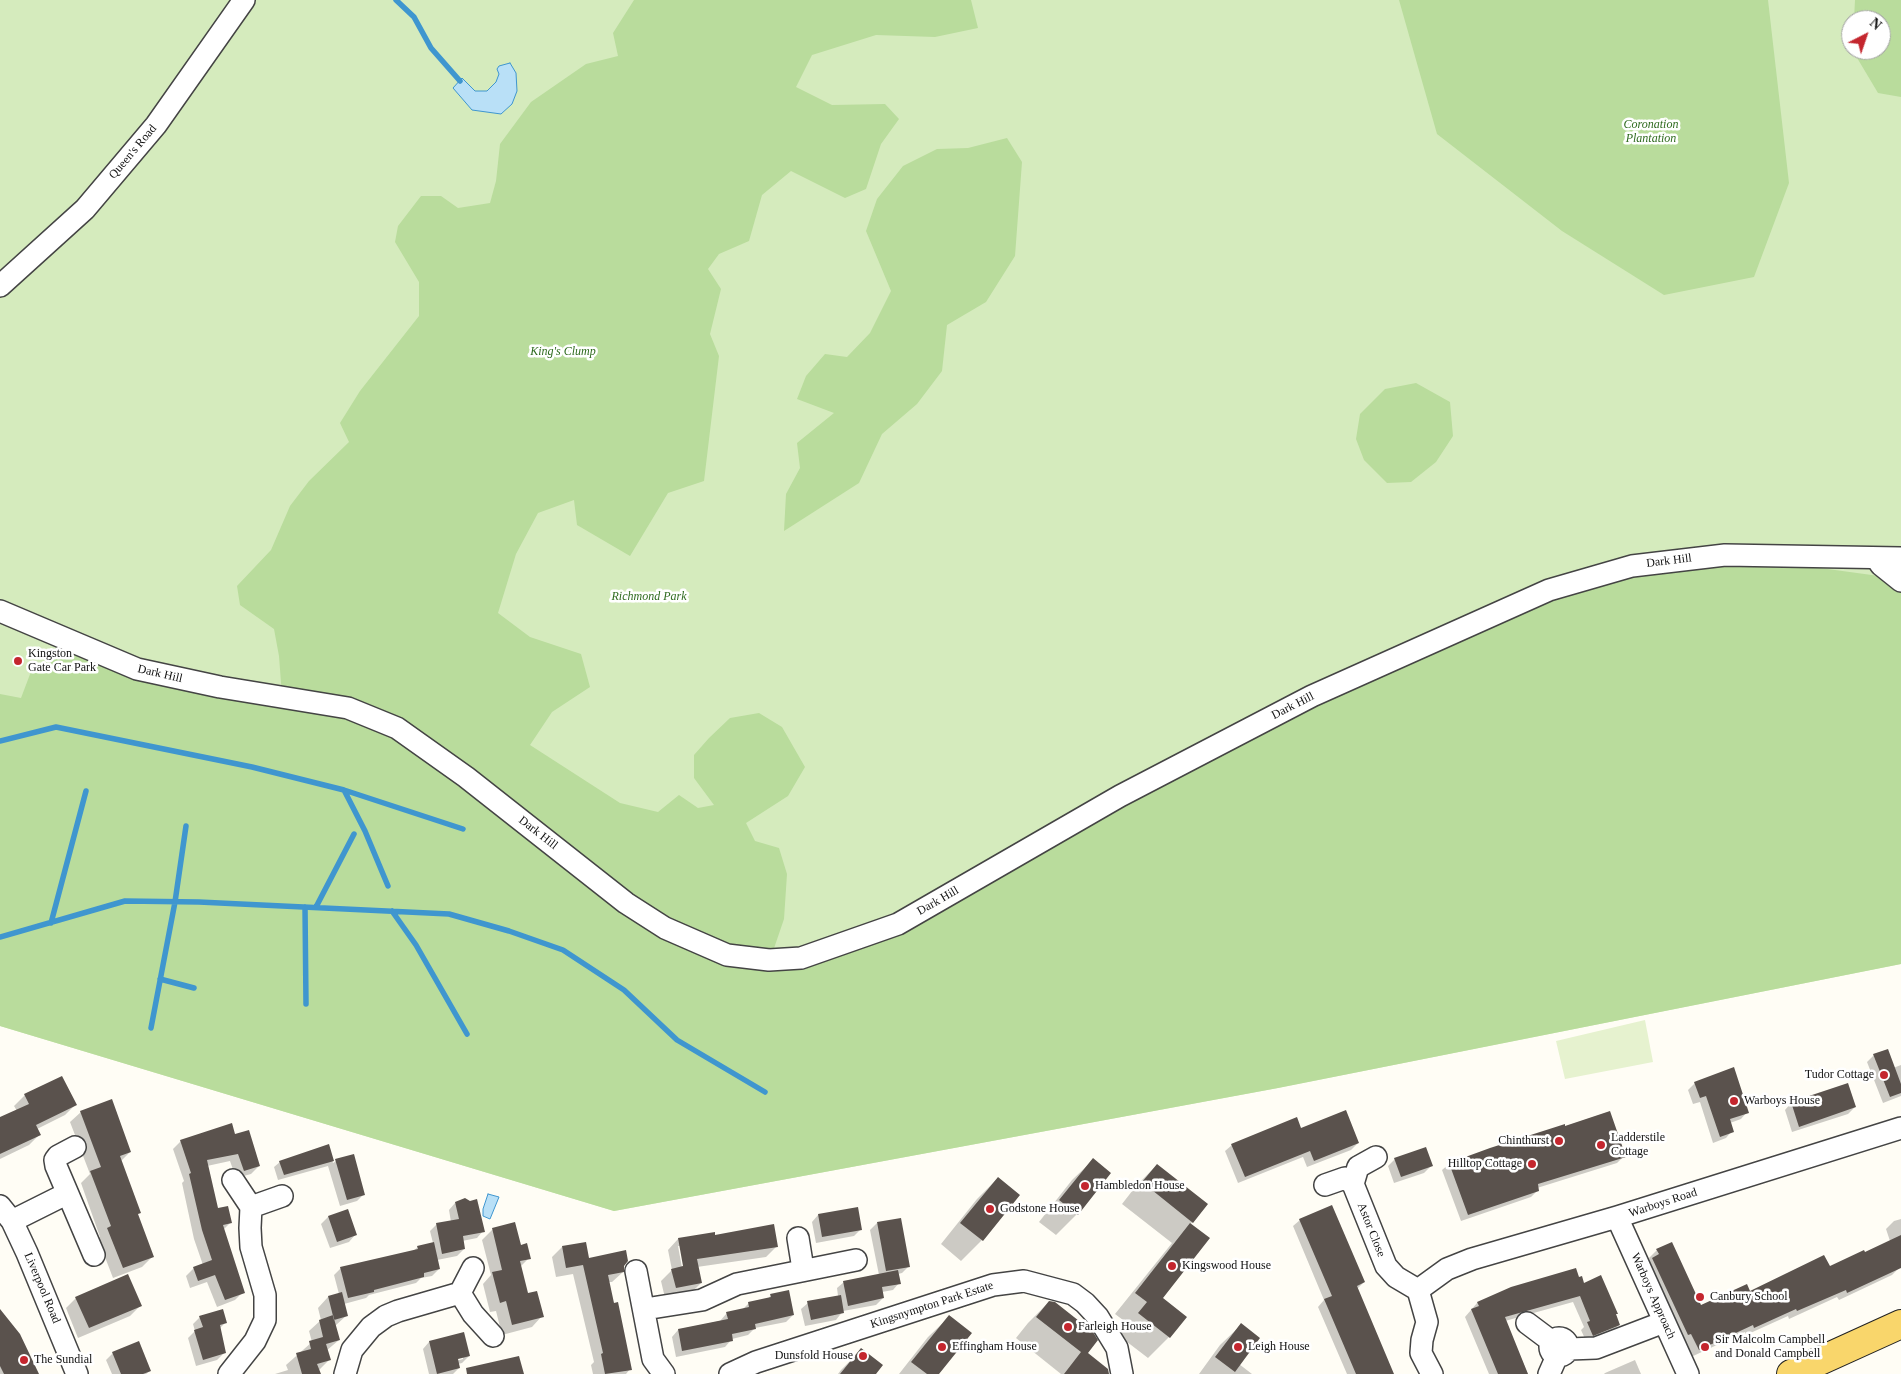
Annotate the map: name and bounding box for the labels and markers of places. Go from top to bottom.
place label: Kingston Gate Car Park [28,647,96,675]
marker: Kingston Gate Car Park [12,655,24,667]
place label: Tudor Cottage [1805,1068,1874,1082]
marker: Tudor Cottage [1878,1069,1890,1081]
place label: Warboys House [1744,1094,1820,1108]
marker: Warboys House [1728,1095,1740,1107]
place label: Ladderstile Cottage [1611,1131,1665,1159]
place label: Chinthurst [1498,1134,1549,1148]
marker: Chinthurst [1553,1135,1565,1147]
marker: Ladderstile Cottage [1595,1139,1607,1151]
place label: Hilltop Cottage [1448,1157,1522,1171]
marker: Hilltop Cottage [1526,1158,1538,1170]
place label: Hambledon House [1095,1179,1185,1193]
marker: Hambledon House [1079,1180,1091,1192]
place label: Godstone House [1000,1202,1080,1216]
marker: Godstone House [984,1203,996,1215]
place label: Kingswood House [1182,1259,1271,1273]
marker: Kingswood House [1166,1260,1178,1272]
place label: Canbury School [1710,1290,1788,1304]
marker: Canbury School [1694,1291,1706,1303]
place label: Farleigh House [1078,1320,1152,1334]
marker: Farleigh House [1062,1321,1074,1333]
place label: Sir Malcolm Campbell and Donald Campbell [1715,1333,1825,1361]
place label: Effingham House [952,1340,1037,1354]
place label: Leigh House [1248,1340,1310,1354]
marker: Effingham House [936,1341,948,1353]
marker: Leigh House [1232,1341,1244,1353]
marker: Sir Malcolm Campbell and Donald Campbell [1699,1341,1711,1353]
place label: Dunsfold House [775,1349,853,1363]
marker: Dunsfold House [857,1350,869,1362]
place label: The Sundial [34,1353,92,1367]
marker: The Sundial [18,1354,30,1366]

